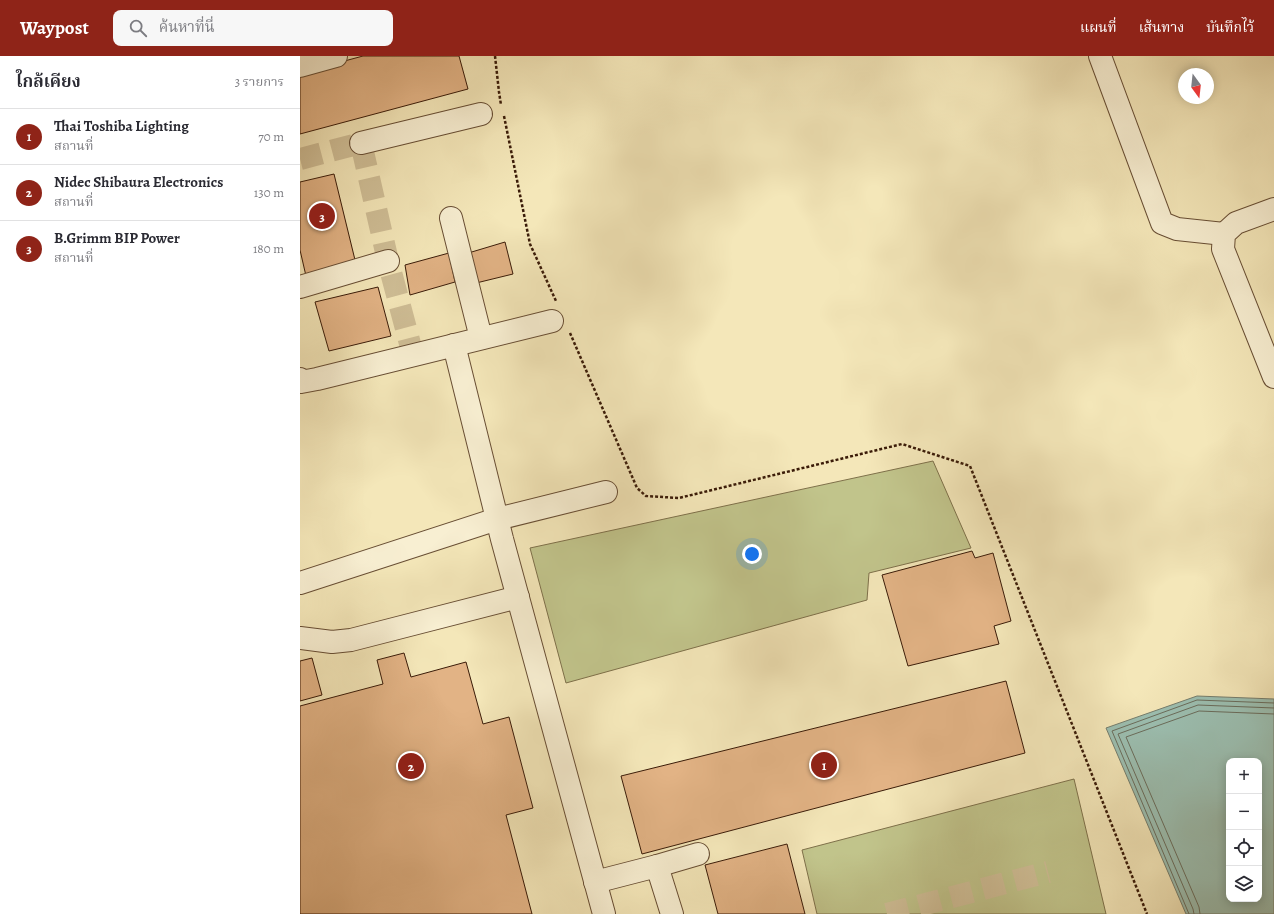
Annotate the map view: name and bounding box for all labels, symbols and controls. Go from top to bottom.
search box [113,10,393,46]
text: Waypost [20,15,89,41]
icon: search [127,17,149,39]
text: ค้นหาที่นี่ [159,17,215,37]
text: แผนที่ [1080,18,1117,37]
text: เส้นทาง [1139,18,1184,37]
text: บันทึกไว้ [1206,18,1254,37]
north arrow [1178,68,1214,104]
text: ใกล้เคียง [16,70,81,93]
text: 3 รายการ [235,73,284,90]
text: Thai Toshiba Lighting [54,116,189,136]
text: 1 [27,128,31,145]
text: 70 m [258,128,284,145]
text: สถานที่ [54,137,93,154]
text: Nidec Shibaura Electronics [54,172,223,192]
text: 2 [26,184,32,201]
text: 130 m [254,184,284,201]
text: สถานที่ [54,193,93,210]
pin: 3 [309,201,335,231]
text: B.Grimm BIP Power [54,228,180,248]
text: 3 [26,240,32,257]
text: 180 m [253,240,284,257]
text: สถานที่ [54,249,93,266]
your location [742,544,762,564]
pin: 1 [811,750,837,780]
pin: 2 [398,751,424,781]
map controls [1226,758,1262,902]
button: + [1226,758,1262,794]
button: − [1226,794,1262,830]
button: locate [1226,830,1262,866]
button: layers [1226,866,1262,902]

